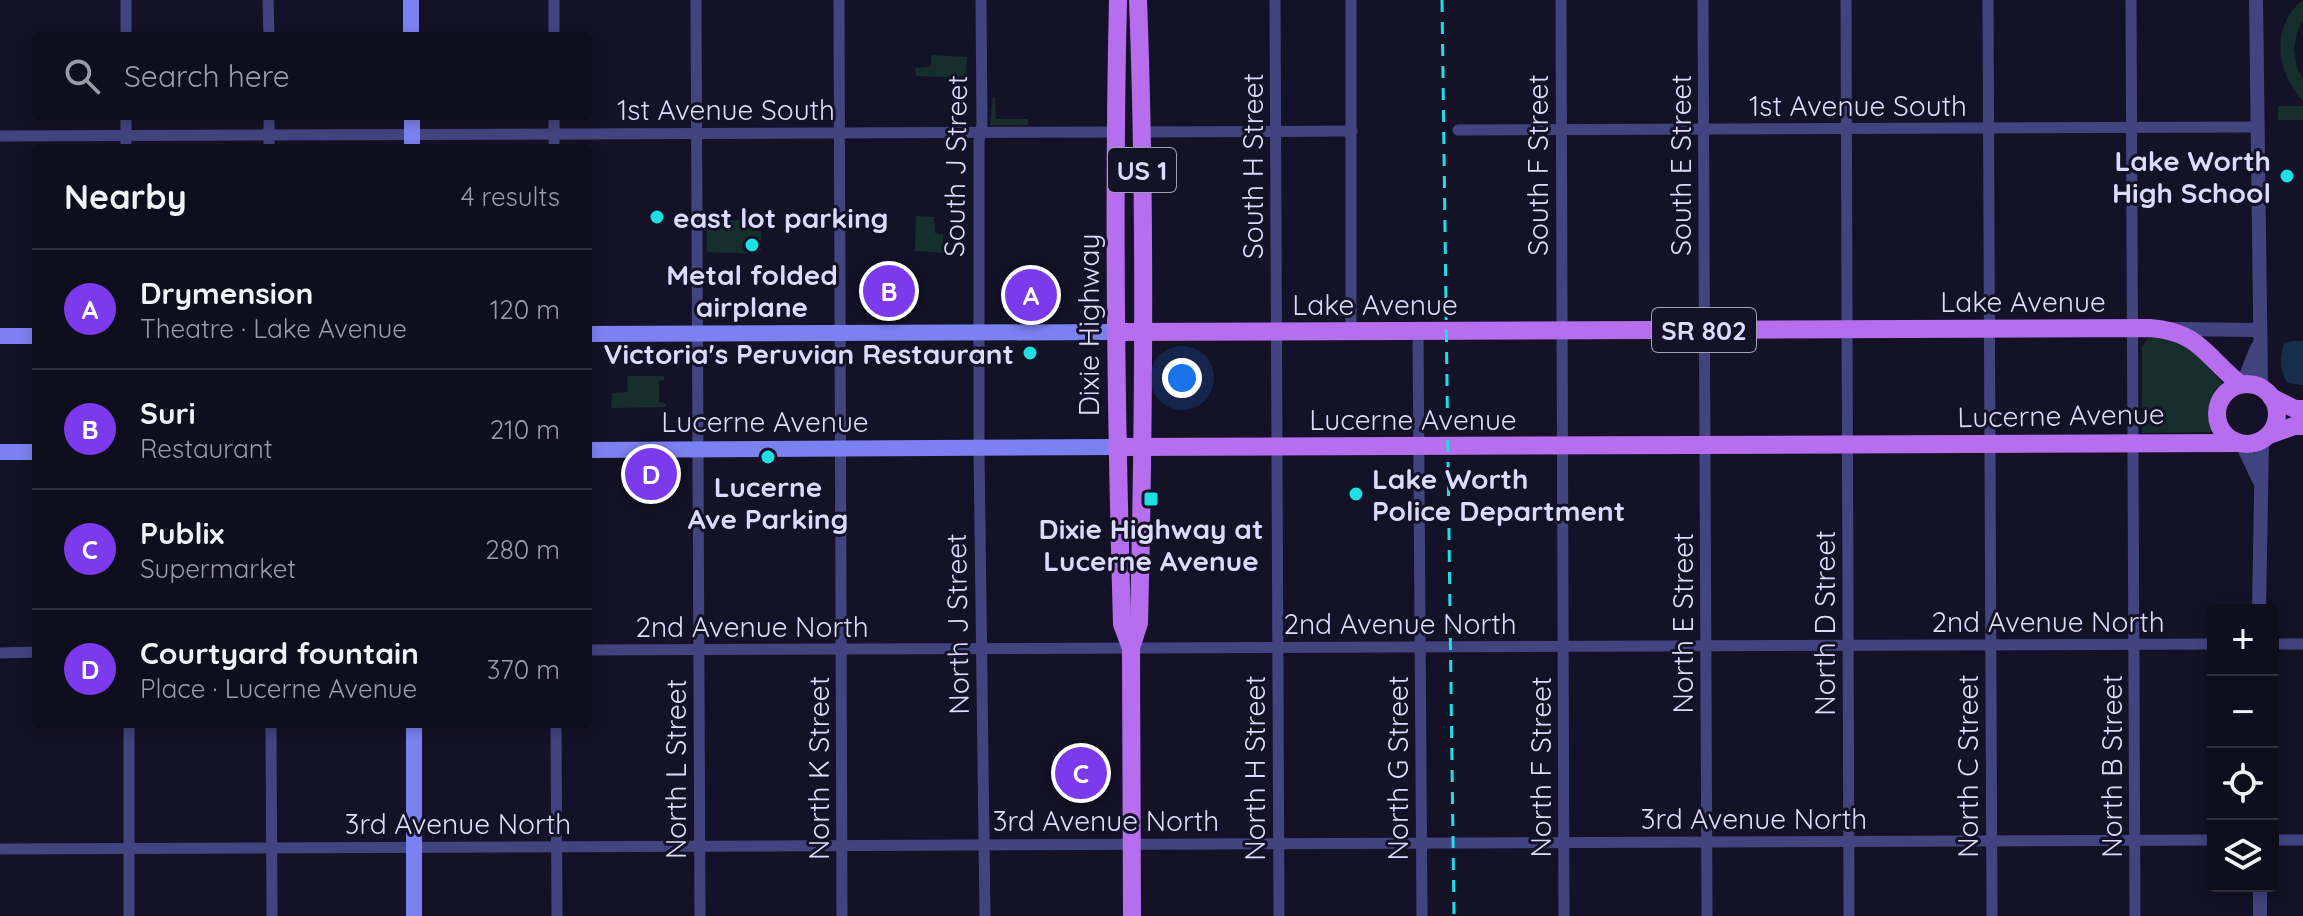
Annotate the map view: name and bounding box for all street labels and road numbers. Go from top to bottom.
street label: South H Street [1235,73,1270,259]
street label: South F Street [1520,74,1555,256]
street label: South E Street [1663,74,1698,256]
street label: South J Street [936,75,974,257]
street label: 1st Avenue South [1749,88,1967,123]
street label: 1st Avenue South [617,92,835,127]
road number: US 1 [1108,148,1176,192]
street label: Dixie Highway [1071,234,1106,416]
street label: Lake Avenue [1940,284,2106,319]
street label: Lake Avenue [1292,287,1458,322]
road number: SR 802 [1652,308,1756,352]
street label: Lucerne Avenue [1957,396,2165,434]
street label: Lucerne Avenue [1309,402,1517,437]
street label: Lucerne Avenue [661,404,869,439]
street label: North D Street [1807,530,1842,716]
street label: North E Street [1665,532,1700,714]
street label: North J Street [938,533,976,715]
street label: 2nd Avenue North [1931,604,2165,639]
street label: 2nd Avenue North [1283,606,1517,641]
street label: 2nd Avenue North [635,609,869,644]
street label: North C Street [1950,674,1985,858]
street label: North B Street [2094,674,2129,858]
street label: North H Street [1237,675,1272,861]
street label: North K Street [801,676,836,860]
street label: North G Street [1380,676,1415,860]
street label: North F Street [1523,676,1558,858]
street label: North L Street [658,679,693,859]
street label: 3rd Avenue North [1641,801,1867,836]
street label: 3rd Avenue North [993,803,1219,838]
street label: 3rd Avenue North [345,806,571,841]

